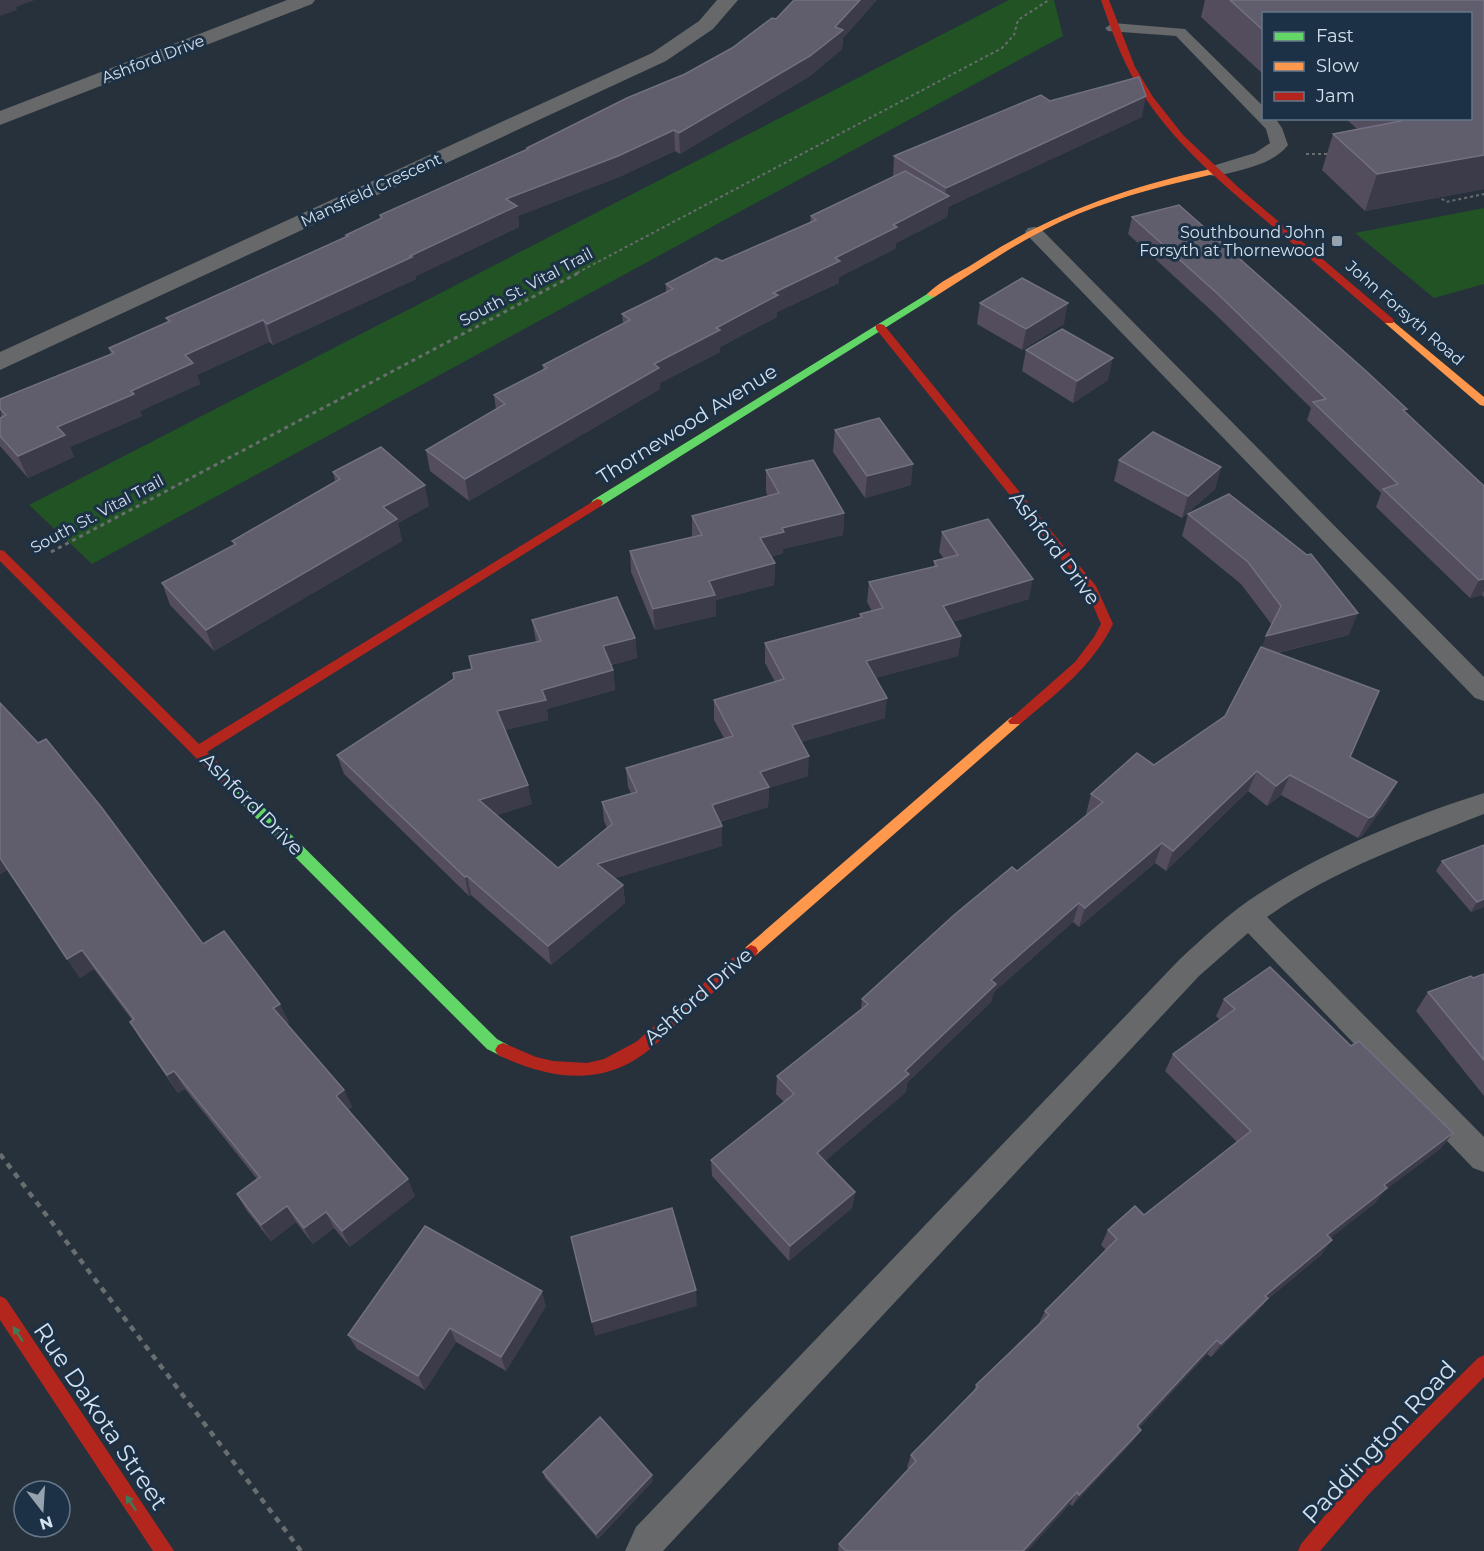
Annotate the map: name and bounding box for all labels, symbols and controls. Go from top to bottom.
legend [1262,12,1472,120]
text: Fast [1316,25,1354,47]
street label: Ashford Drive [99,31,207,87]
text: Slow [1316,55,1359,77]
text: Jam [1315,85,1355,107]
street label: Mansfield Crescent [298,149,445,231]
place label: Southbound John Forsyth at Thornewood [1139,223,1325,260]
marker: Southbound John Forsyth at Thornewood [1330,234,1344,248]
street label: South St. Vital Trail [456,244,596,330]
street label: John Forsyth Road [1341,256,1468,369]
street label: Thornewood Avenue [593,359,781,489]
street label: South St. Vital Trail [27,471,167,557]
street label: Ashford Drive [1005,487,1105,609]
street label: Ashford Drive [196,748,308,860]
street label: Ashford Drive [639,942,757,1050]
street label: Rue Dakota Street [28,1317,175,1515]
one-way arrow [13,1326,24,1342]
street label: Paddington Road [1296,1354,1462,1530]
north arrow [12,1479,72,1539]
one-way arrow [126,1494,137,1511]
text: N [37,1512,55,1534]

